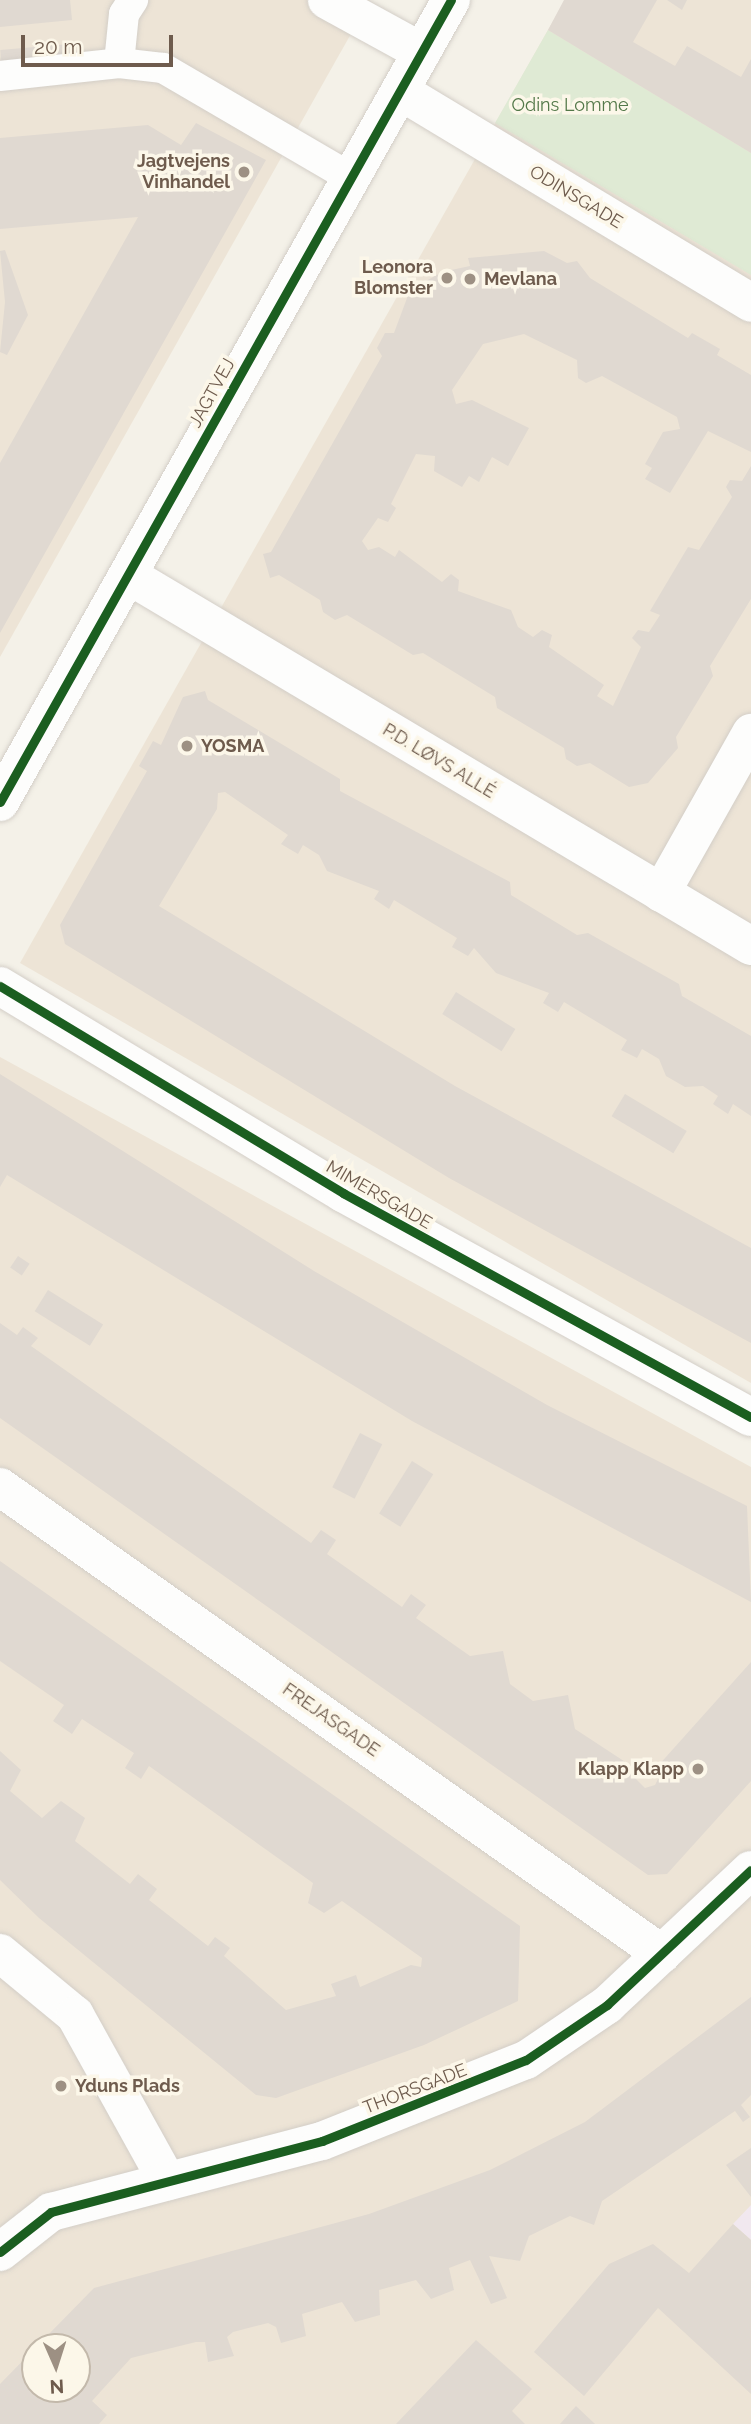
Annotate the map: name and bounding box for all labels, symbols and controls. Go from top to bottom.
scale bar [24,21,177,65]
text: 20 m [34,34,82,59]
park label: Odins Lomme [511,94,629,116]
place label: Jagtvejens Vinhandel [137,151,230,194]
street label: ODINSGADE [526,161,626,233]
marker: Jagtvejens Vinhandel [236,164,252,180]
place label: Leonora Blomster [354,257,433,300]
place label: Mevlana [484,268,557,290]
marker: Leonora Blomster [439,270,455,286]
marker: Mevlana [462,271,478,287]
street label: JAGTVEJ [184,355,240,431]
street label: P.D. LØVS ALLÉ [379,719,499,803]
place label: YOSMA [201,735,264,757]
marker: YOSMA [179,738,195,754]
street label: MIMERSGADE [322,1156,436,1234]
street label: FREJASGADE [278,1679,384,1761]
place label: Klapp Klapp [578,1758,684,1780]
marker: Klapp Klapp [690,1761,706,1777]
street label: THORSGADE [360,2059,470,2119]
place label: Yduns Plads [75,2075,180,2097]
marker: Yduns Plads [53,2078,69,2094]
north arrow [21,2333,91,2403]
text: N [49,2376,65,2398]

